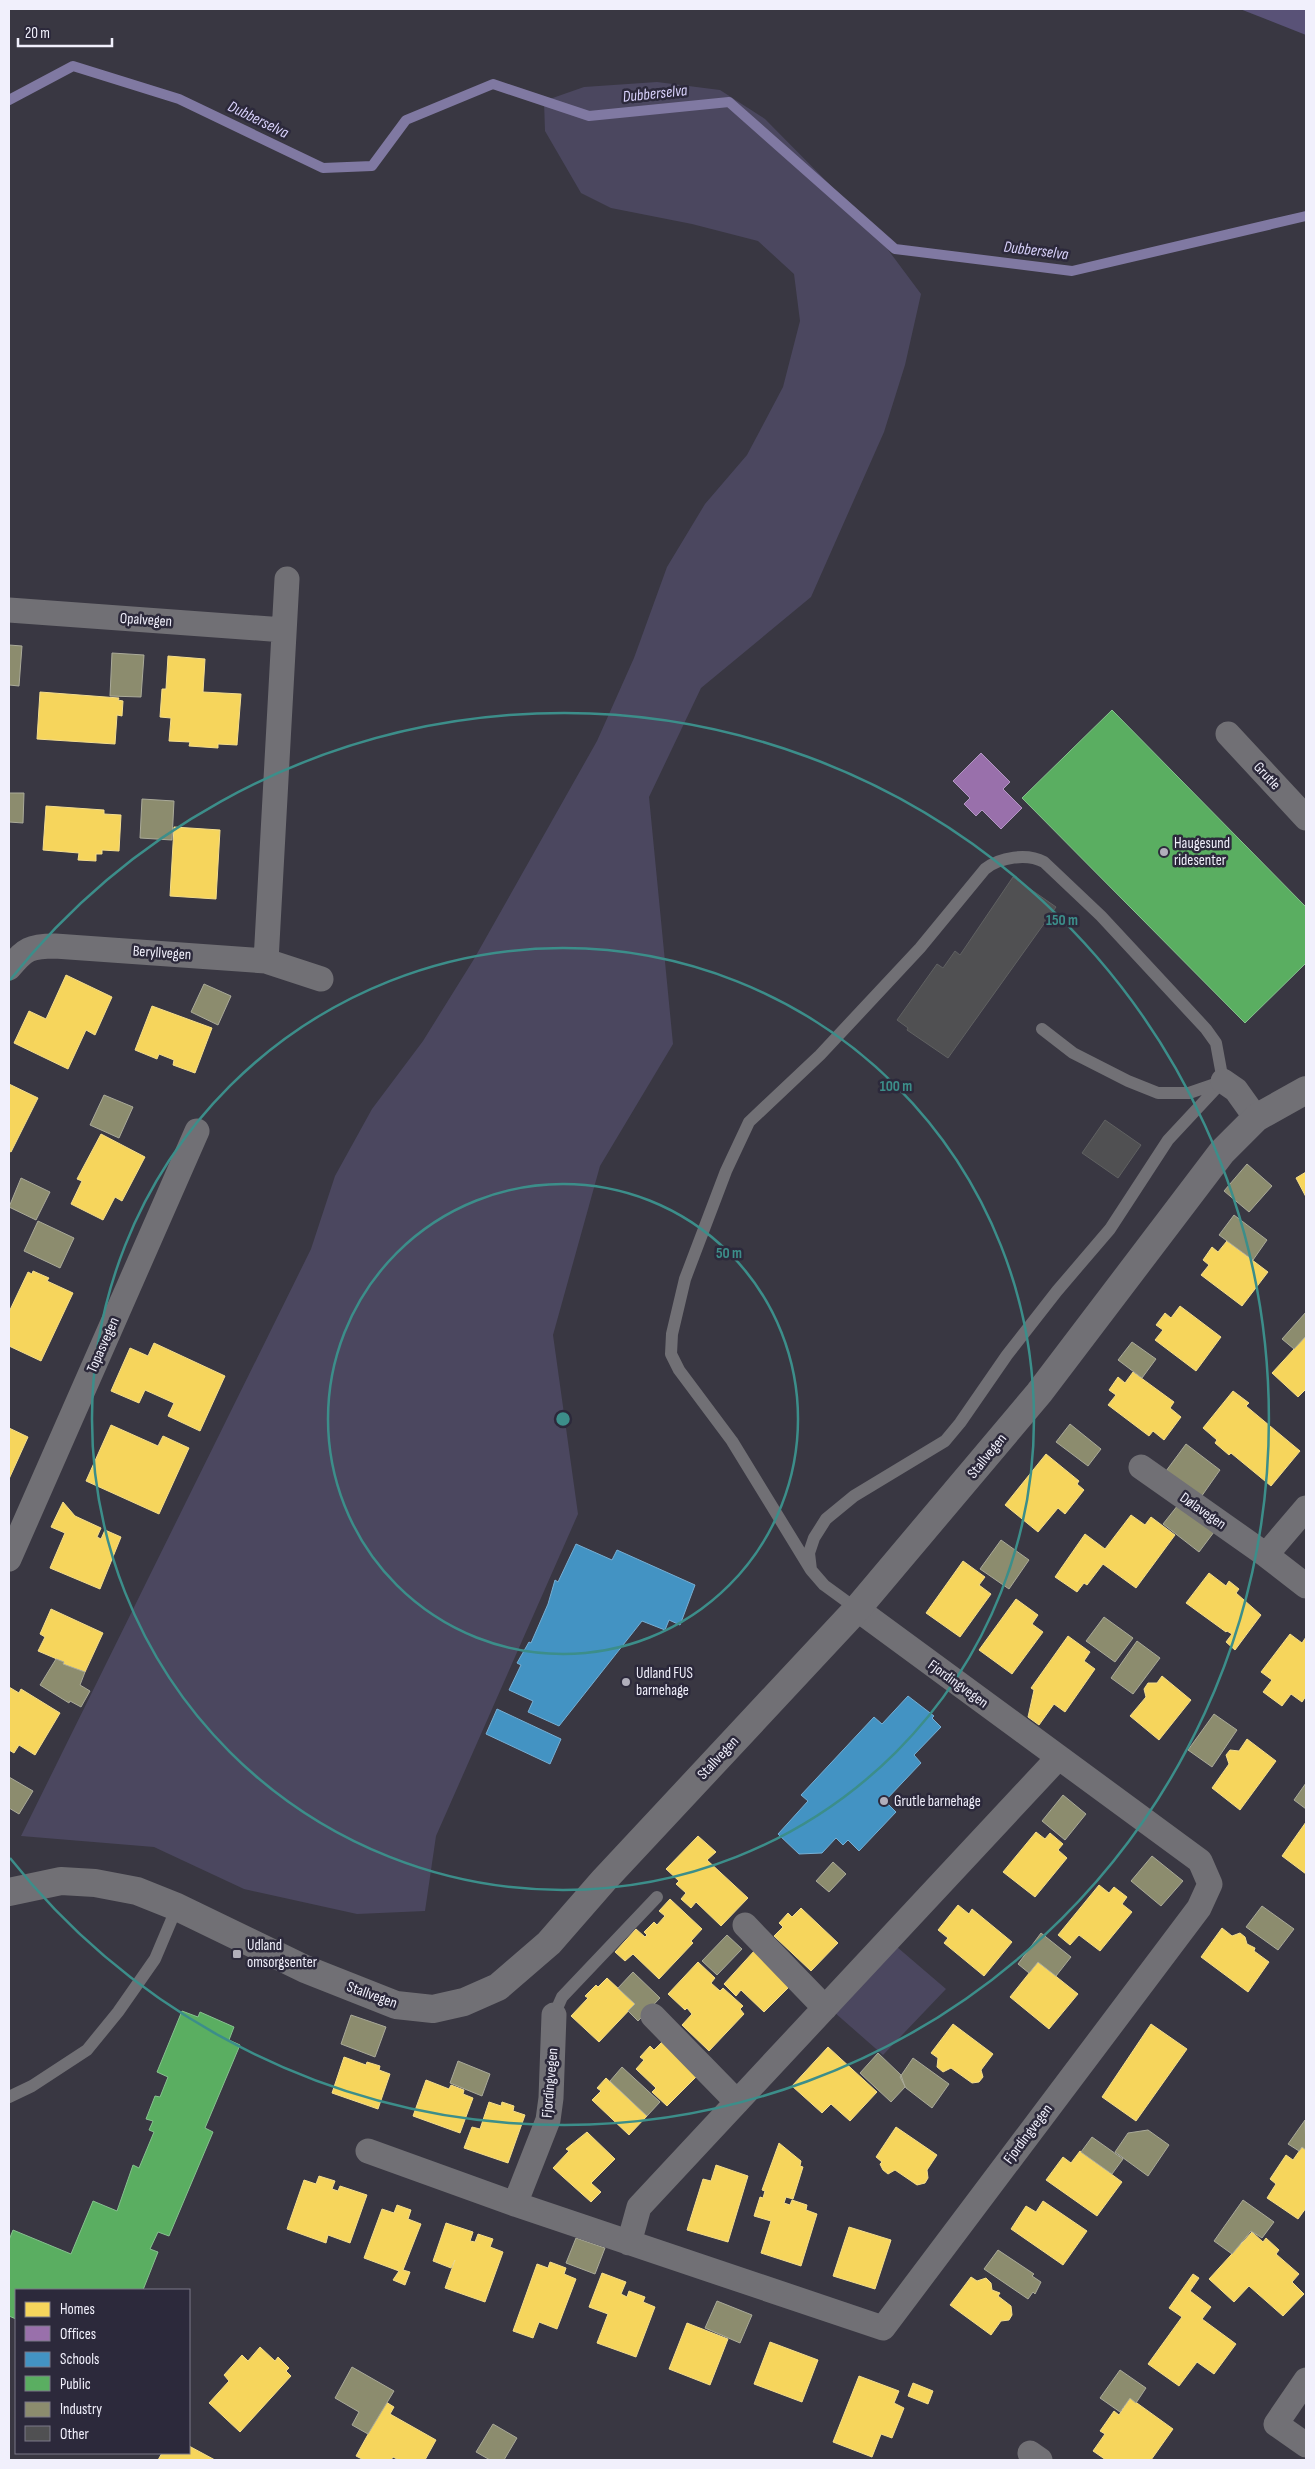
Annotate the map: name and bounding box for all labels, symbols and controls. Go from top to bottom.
scale bar [18,15,111,47]
text: 20 m [25,24,50,43]
water label: Dubberselva [622,81,689,107]
water label: Dubberselva [225,97,292,143]
water label: Dubberselva [1003,238,1070,264]
street label: Opalvegen [119,609,173,631]
street label: Grutle [1249,758,1285,794]
place label: Haugesund ridesenter [1174,834,1230,870]
marker: Haugesund ridesenter [1158,846,1170,858]
text: 150 m [1046,911,1078,930]
street label: Beryllvegen [132,941,192,965]
text: 100 m [880,1077,912,1096]
text: 50 m [716,1244,742,1263]
street label: Topasvegen [82,1314,124,1376]
centre of rings [554,1410,572,1428]
street label: Stallvegen [963,1430,1011,1482]
street label: Dølavegen [1176,1488,1230,1534]
street label: Fjordingvegen [924,1656,992,1712]
place label: Udland FUS barnehage [636,1664,693,1700]
marker: Udland FUS barnehage [620,1676,632,1688]
street label: Stallvegen [693,1732,743,1784]
place label: Grutle barnehage [894,1792,981,1811]
marker: Grutle barnehage [878,1795,890,1807]
place label: Udland omsorgsenter [247,1936,318,1972]
marker: Udland omsorgsenter [231,1948,243,1960]
street label: Stallvegen [344,1977,400,2013]
street label: Fjordingvegen [537,2047,563,2119]
street label: Fjordingvegen [999,2100,1057,2168]
legend [15,2289,190,2454]
text: Homes [60,2300,95,2319]
text: Offices [60,2325,96,2344]
text: Schools [60,2350,99,2369]
text: Public [60,2375,91,2394]
text: Industry [60,2400,102,2419]
text: Other [60,2425,89,2444]

